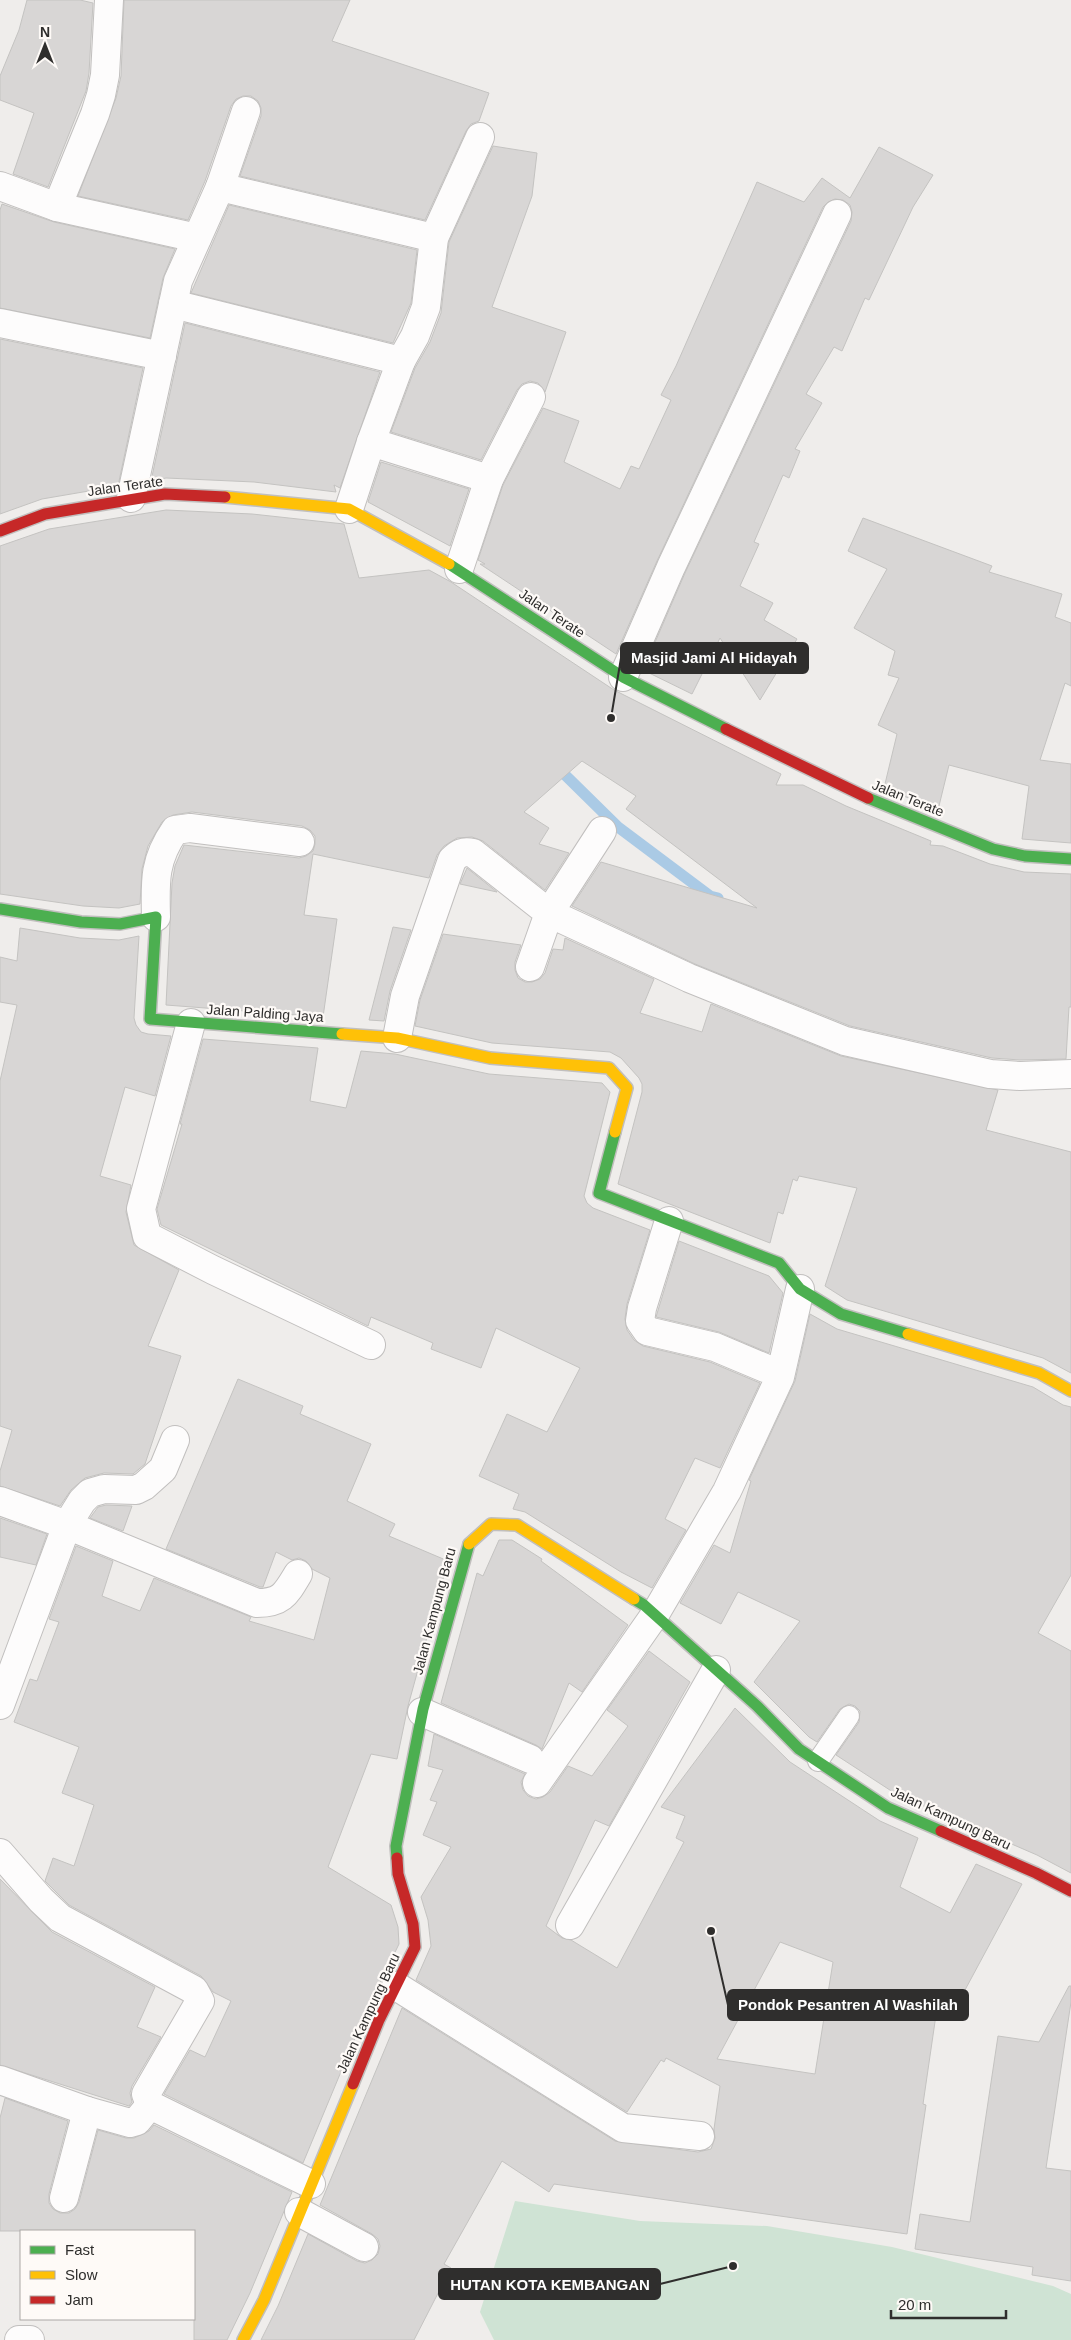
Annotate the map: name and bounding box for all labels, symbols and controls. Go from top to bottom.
north arrow [20,20,70,70]
text: N [40,24,50,40]
street label: Jalan Terate [86,473,164,499]
street label: Jalan Terate [516,585,588,641]
callout: Masjid Jami Al Hidayah [621,643,808,673]
text: Masjid Jami Al Hidayah [631,649,797,666]
street label: Jalan Terate [870,776,946,820]
street label: Jalan Palding Jaya [206,1001,324,1025]
street label: Jalan Kampung Baru [409,1546,459,1676]
street label: Jalan Kampung Baru [888,1783,1014,1853]
street label: Jalan Kampung Baru [333,1950,403,2076]
callout: Pondok Pesantren Al Washilah [728,1990,968,2020]
text: Pondok Pesantren Al Washilah [738,1996,958,2013]
legend [20,2230,195,2320]
text: Fast [65,2241,95,2258]
text: Slow [65,2266,98,2283]
callout: HUTAN KOTA KEMBANGAN [439,2269,660,2299]
text: HUTAN KOTA KEMBANGAN [450,2276,650,2293]
scale bar [891,2288,1006,2320]
text: Jam [65,2291,93,2308]
text: 20 m [898,2296,931,2313]

